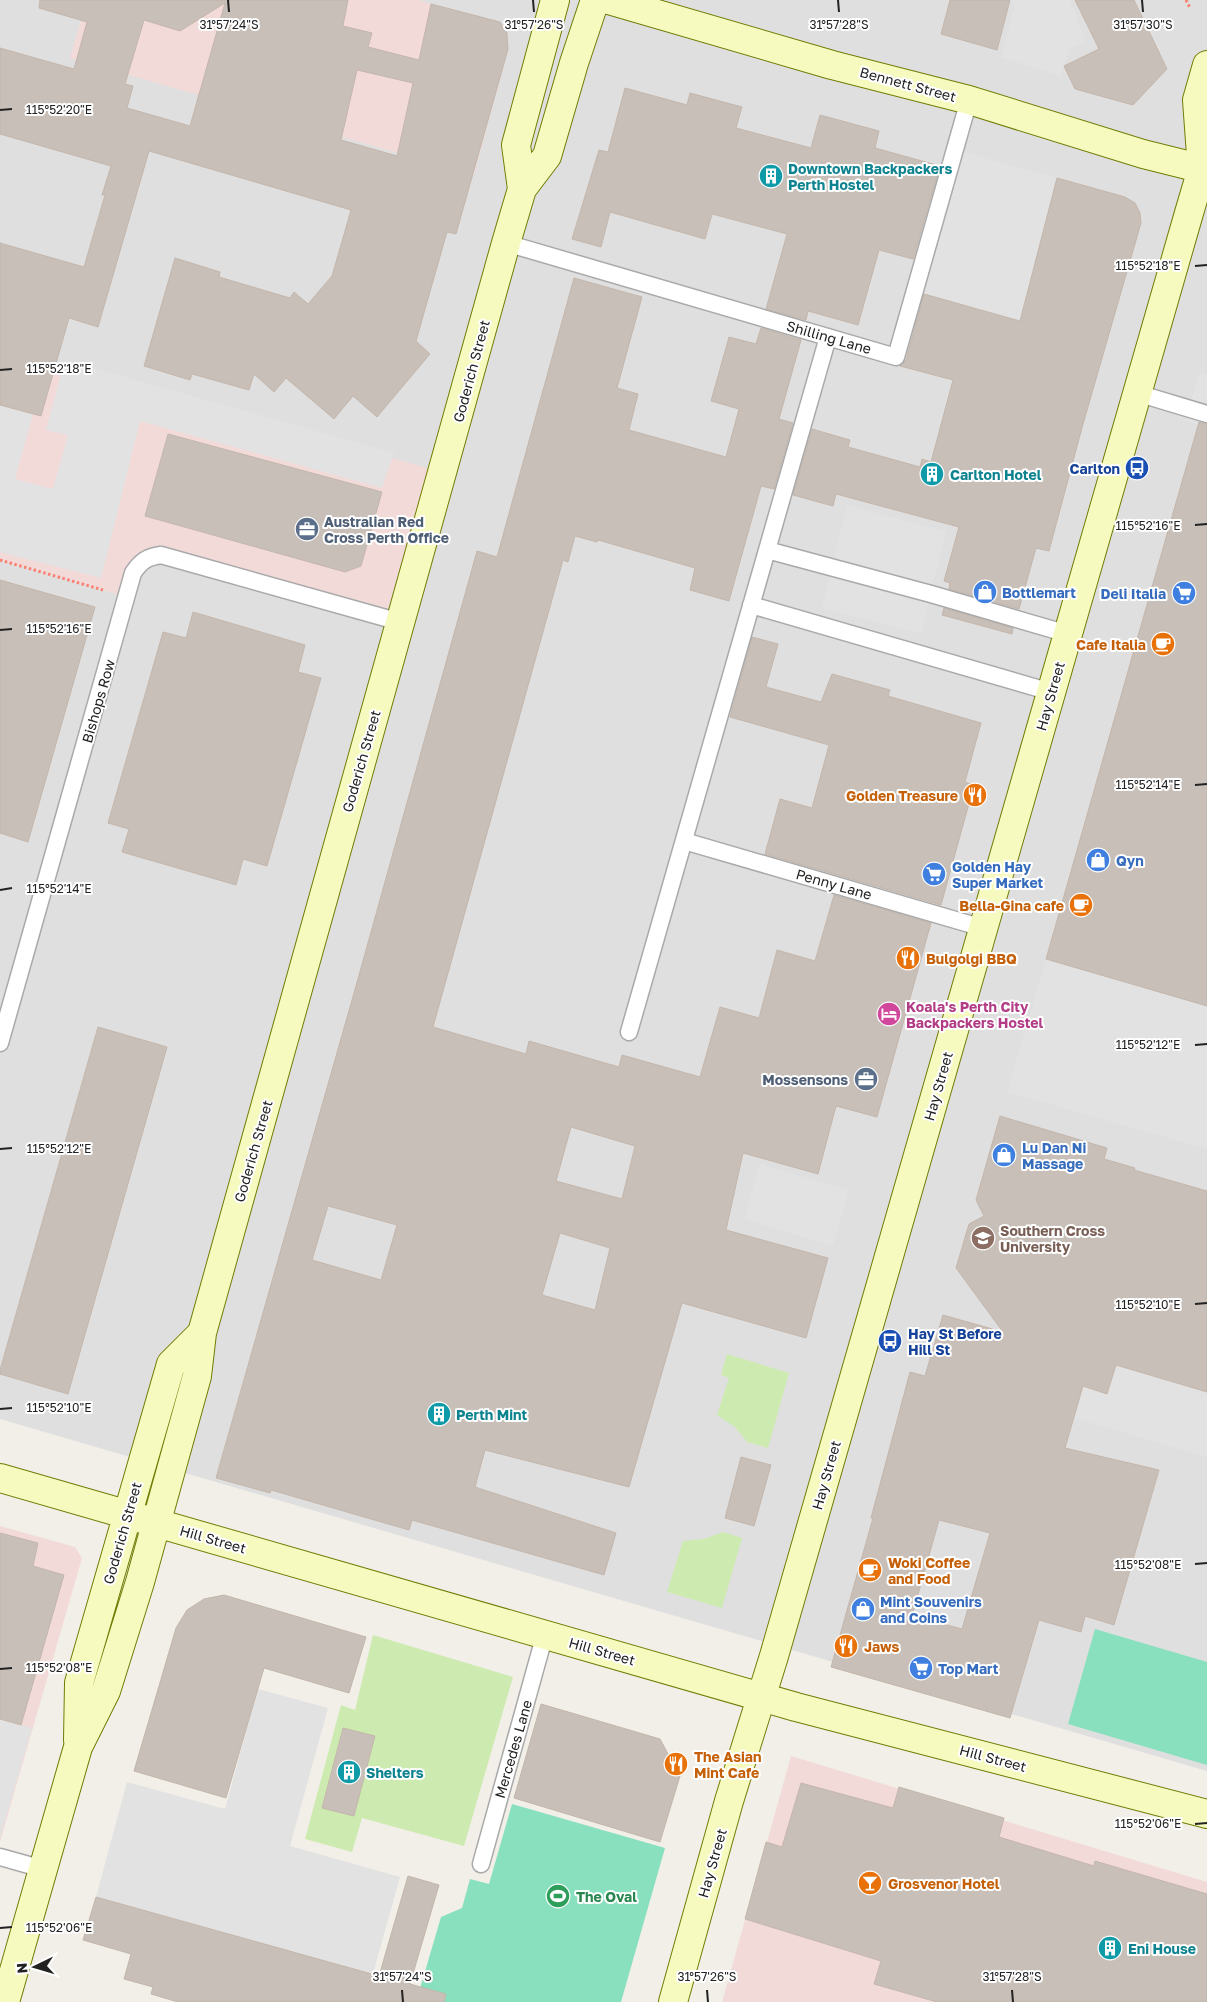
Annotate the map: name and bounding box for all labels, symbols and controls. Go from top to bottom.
text: 31°57'24"S [199,17,259,32]
text: 31°57'26"S [504,17,564,32]
text: 31°57'28"S [809,17,869,32]
text: 31°57'30"S [1113,17,1173,32]
street label: Bennett Street [858,63,958,105]
text: 115°52'20"E [26,102,92,117]
place label: Downtown Backpackers Perth Hostel [788,160,952,193]
building icon: Downtown Backpackers Perth Hostel [758,163,784,189]
text: 115°52'18"E [1116,258,1180,273]
street label: Shilling Lane [785,317,873,357]
street label: Goderich Street [449,318,493,424]
text: 115°52'18"E [27,361,91,376]
bus stop icon: Carlton [1124,455,1150,481]
place label: Carlton [1070,460,1120,477]
building icon: Carlton Hotel [919,461,945,487]
place label: Carlton Hotel [950,466,1042,483]
place label: Australian Red Cross Perth Office [324,513,449,546]
office icon: Australian Red Cross Perth Office [294,516,320,542]
text: 115°52'16"E [1116,518,1180,533]
shop icon: Bottlemart [972,579,998,605]
supermarket icon: Deli Italia [1171,580,1197,606]
place label: Bottlemart [1002,584,1076,601]
place label: Deli Italia [1101,585,1166,602]
text: 115°52'16"E [27,621,91,636]
cafe icon: Cafe Italia [1150,631,1176,657]
place label: Cafe Italia [1076,636,1146,653]
street label: Bishops Row [78,657,118,745]
street label: Hay Street [1032,660,1068,732]
street label: Goderich Street [338,708,384,814]
text: 115°52'14"E [1116,777,1180,792]
restaurant icon: Golden Treasure [962,782,988,808]
place label: Golden Treasure [846,787,958,804]
shop icon: Qyn [1085,847,1111,873]
place label: Qyn [1116,852,1144,869]
place label: Golden Hay Super Market [952,858,1044,891]
supermarket icon: Golden Hay Super Market [921,861,947,887]
street label: Penny Lane [794,865,874,903]
text: 115°52'14"E [27,881,91,896]
cafe icon: Bella-Gina cafe [1068,892,1094,918]
place label: Bella-Gina cafe [959,897,1064,914]
restaurant icon: Bulgolgi BBQ [895,945,921,971]
place label: Bulgolgi BBQ [926,950,1017,967]
place label: Koala's Perth City Backpackers Hostel [906,998,1044,1031]
hotel icon: Koala's Perth City Backpackers Hostel [876,1001,902,1027]
text: 115°52'12"E [1116,1037,1180,1052]
street label: Hay Street [920,1050,956,1122]
office icon: Mossensons [853,1066,879,1092]
place label: Mossensons [762,1071,848,1088]
street label: Goderich Street [230,1098,276,1204]
place label: Lu Dan Ni Massage [1022,1139,1086,1172]
text: 115°52'12"E [27,1141,91,1156]
shop icon: Lu Dan Ni Massage [991,1142,1017,1168]
place label: Southern Cross University [1000,1222,1105,1255]
school or university icon: Southern Cross University [970,1225,996,1251]
text: 115°52'10"E [1115,1297,1181,1312]
place label: Hay St Before Hill St [908,1325,1002,1358]
bus stop icon: Hay St Before Hill St [877,1328,903,1354]
text: 115°52'10"E [26,1400,92,1415]
building icon: Perth Mint [426,1401,452,1427]
place label: Perth Mint [456,1406,528,1423]
street label: Hay Street [808,1439,844,1511]
street label: Goderich Street [99,1480,145,1586]
street label: Hill Street [178,1521,248,1557]
place label: Woki Coffee and Food [888,1554,970,1587]
cafe icon: Woki Coffee and Food [857,1557,883,1583]
text: 115°52'08"E [1115,1557,1181,1572]
place label: Mint Souvenirs and Coins [880,1593,982,1626]
shop icon: Mint Souvenirs and Coins [850,1596,876,1622]
street label: Hill Street [567,1633,637,1669]
restaurant icon: Jaws [833,1633,859,1659]
place label: Jaws [864,1638,900,1655]
supermarket icon: Top Mart [908,1655,934,1681]
text: 115°52'08"E [26,1660,92,1675]
place label: Top Mart [938,1660,999,1677]
street label: Mercedes Lane [491,1698,535,1800]
street label: Hill Street [958,1741,1028,1775]
place label: The Asian Mint Cafe [694,1748,761,1781]
restaurant icon: The Asian Mint Cafe [663,1751,689,1777]
building icon: Shelters [336,1759,362,1785]
place label: Shelters [366,1764,424,1781]
text: 115°52'06"E [1115,1816,1181,1831]
street label: Hay Street [694,1827,730,1899]
bar icon: Grosvenor Hotel [857,1870,883,1896]
place label: Grosvenor Hotel [888,1875,1000,1892]
sports icon: The Oval [545,1883,571,1909]
place label: The Oval [576,1888,637,1905]
text: 115°52'06"E [26,1920,92,1935]
building icon: Eni House [1097,1935,1123,1961]
place label: Eni House [1128,1940,1196,1957]
north arrow [10,1942,60,1992]
text: N [13,1962,30,1974]
text: 31°57'24"S [372,1969,432,1984]
text: 31°57'26"S [677,1969,737,1984]
text: 31°57'28"S [982,1969,1042,1984]

